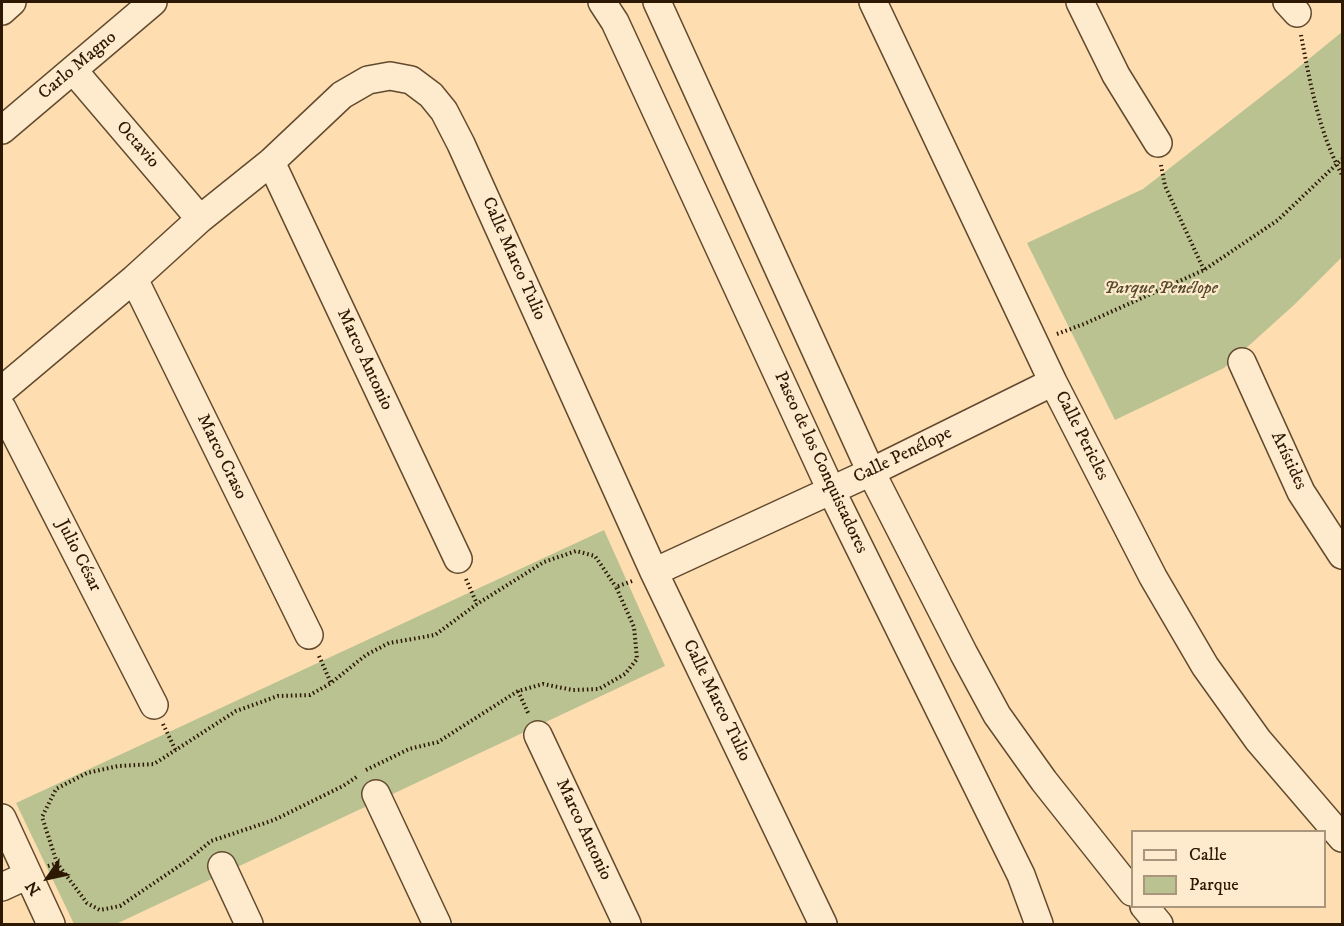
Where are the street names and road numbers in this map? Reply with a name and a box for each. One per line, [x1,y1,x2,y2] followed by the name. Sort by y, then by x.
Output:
[35,27,121,105] street label: Carlo Magno
[111,117,163,173] street label: Octavio
[476,194,550,324] street label: Calle Marco Tulio
[331,306,397,414] street label: Marco Antonio
[768,369,872,557] street label: Paseo de los Conquistadores
[1049,388,1113,484] street label: Calle Pericles
[191,411,251,503] street label: Marco Craso
[850,423,956,489] street label: Calle Penélope
[1265,428,1311,494] street label: Arístides
[51,516,105,596] street label: Julio César
[677,637,755,765] street label: Calle Marco Tulio
[550,776,616,884] street label: Marco Antonio

